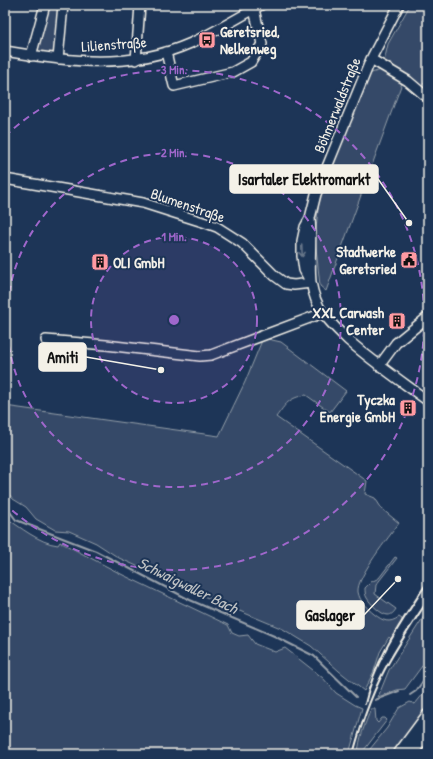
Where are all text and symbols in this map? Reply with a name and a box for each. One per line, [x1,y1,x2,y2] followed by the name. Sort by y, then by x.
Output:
[220,21,280,60] place label: Geretsried, Nelkenweg
[197,30,217,50] bus stop icon: Geretsried, Nelkenweg
[81,31,147,57] street label: Lilienstraße
[308,54,366,156] street label: Böhmerwaldstraße
[161,61,187,78] text: 3 Min.
[161,144,188,161] text: 2 Min.
[230,165,378,193] callout: Isartaler Elektromarkt
[238,168,371,190] text: Isartaler Elektromarkt
[148,183,228,227] street label: Blumenstraße
[162,228,187,245] text: 1 Min.
[336,241,396,279] place label: Stadtwerke Geretsried
[298,244,306,257] one-way arrow
[399,250,419,270] public building icon: Stadtwerke Geretsried
[90,252,110,272] building icon: OLI GmbH
[113,252,165,273] place label: OLI GmbH
[312,302,385,340] place label: XXL Carwash Center
[387,311,407,331] building icon: XXL Carwash Center
[167,313,181,327] centre of rings
[39,343,86,371] callout: Amiti
[47,346,79,368] text: Amiti
[320,389,395,428] place label: Tyczka Energie GmbH
[398,398,418,418] building icon: Tyczka Energie GmbH
[134,551,243,619] water label: Schwaigwaller Bach
[297,601,364,629] callout: Gaslager
[305,604,356,627] text: Gaslager

